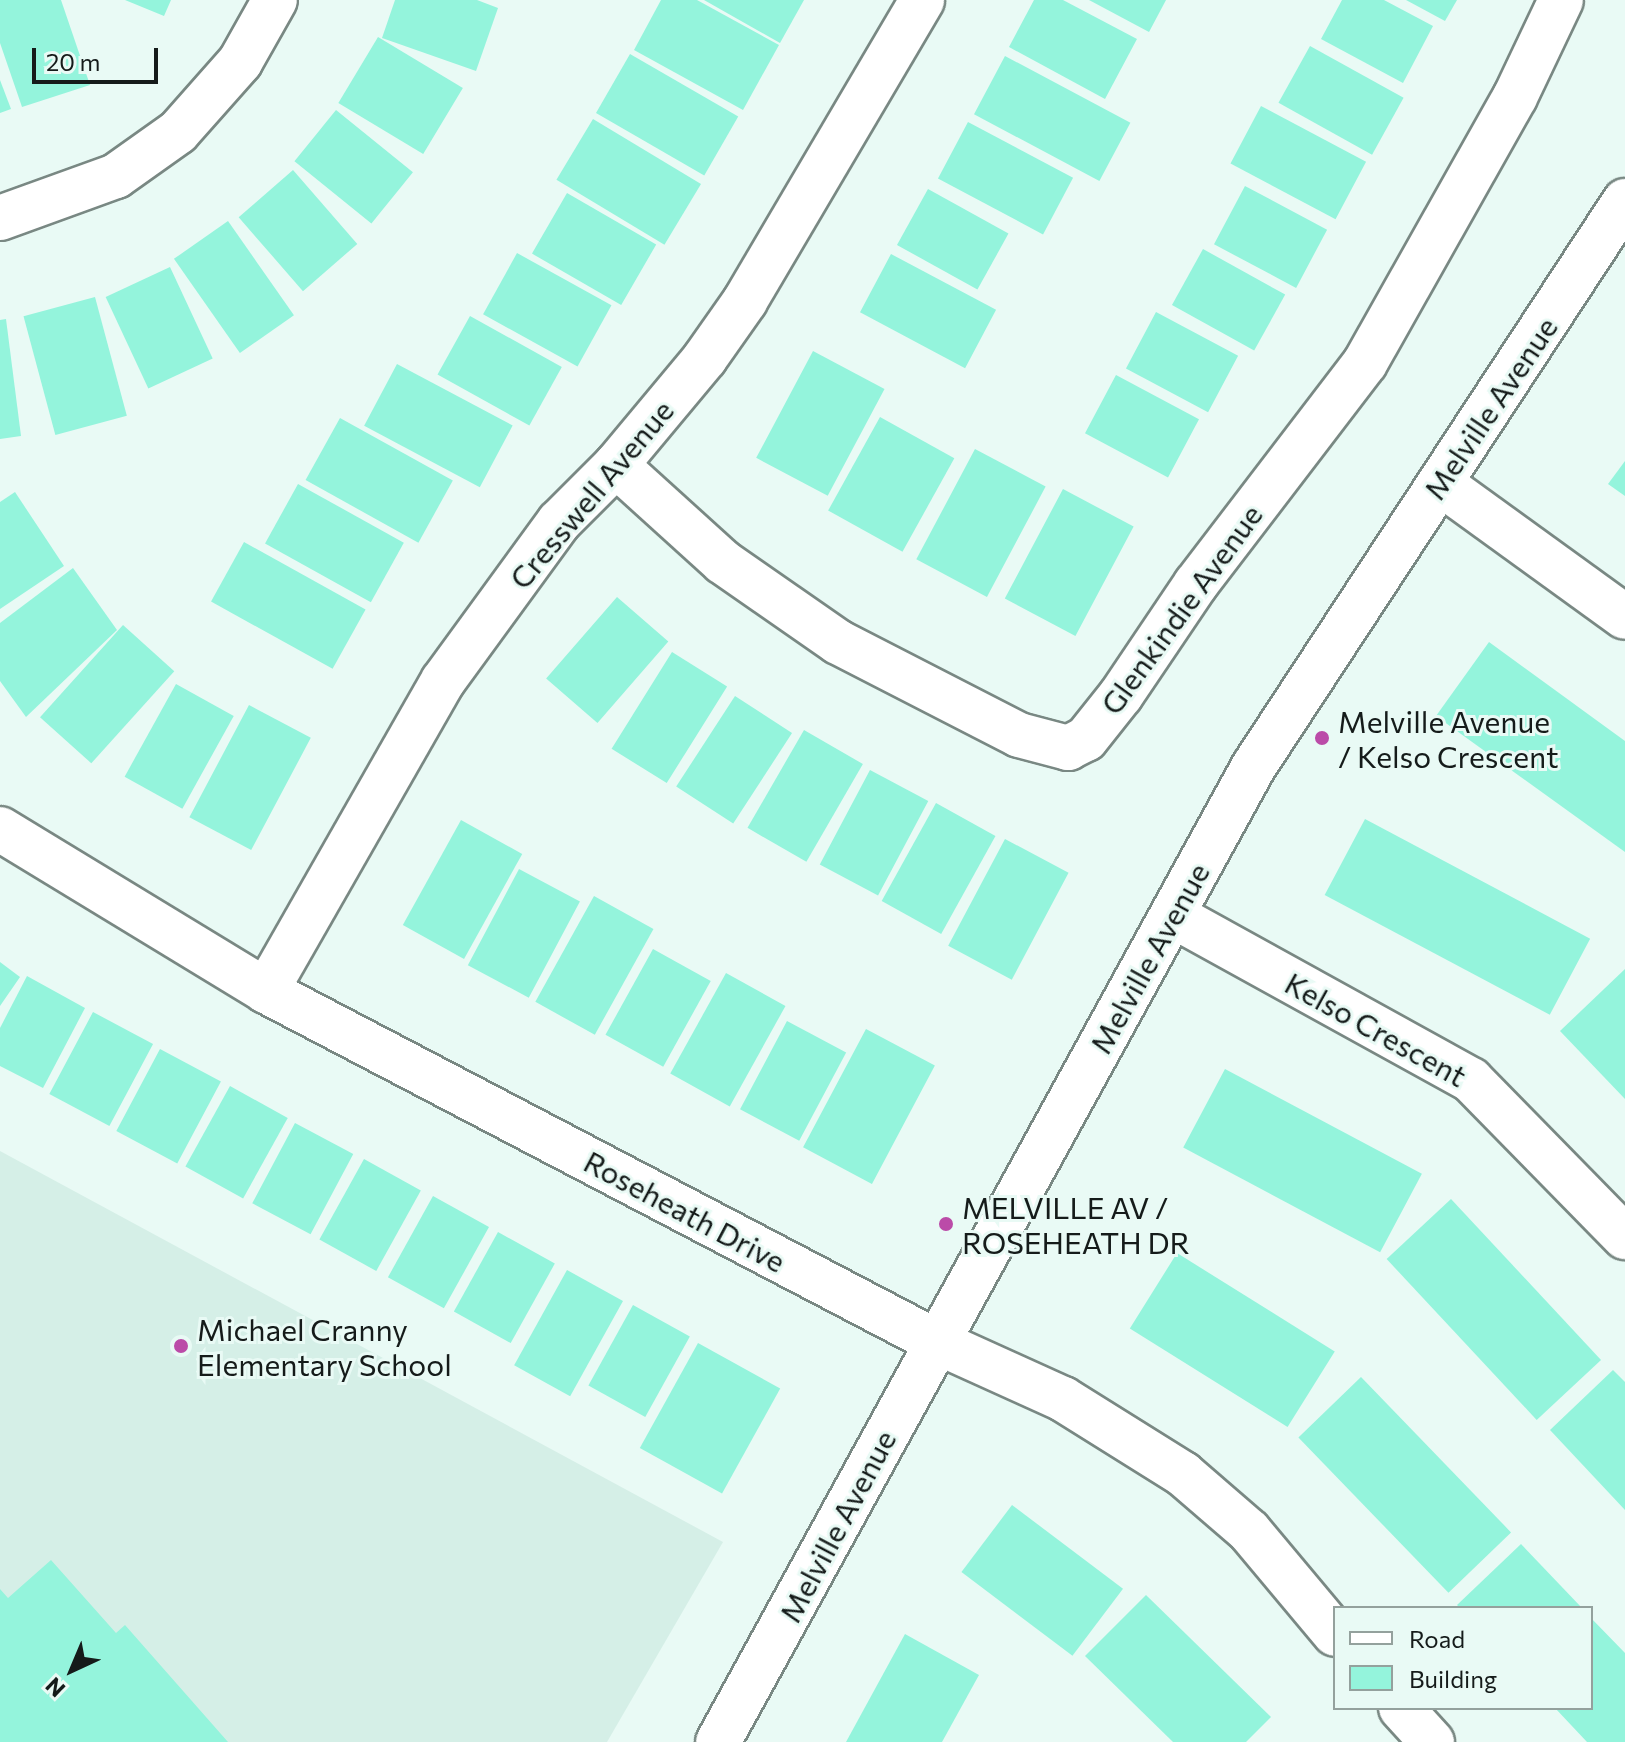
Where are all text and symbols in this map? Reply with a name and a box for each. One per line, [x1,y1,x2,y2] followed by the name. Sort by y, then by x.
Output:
[36,32,162,82] scale bar
[46,47,100,76] text: 20 m
[1416,310,1564,506] street label: Melville Avenue
[502,392,680,596] street label: Cresswell Avenue
[1093,497,1269,721] street label: Glenkindie Avenue
[1338,703,1559,774] place label: Melville Avenue / Kelso Crescent
[1313,729,1331,747] marker: Melville Avenue / Kelso Crescent
[1082,857,1216,1059] street label: Melville Avenue
[1279,964,1473,1094] street label: Kelso Crescent
[578,1143,792,1279] street label: Roseheath Drive
[962,1189,1190,1260] place label: MELVILLE AV / ROSEHEATH DR
[937,1215,955,1233] marker: MELVILLE AV / ROSEHEATH DR
[197,1311,452,1382] place label: Michael Cranny Elementary School
[172,1337,190,1355] marker: Michael Cranny Elementary School
[771,1424,903,1628] street label: Melville Avenue
[1333,1606,1593,1710] legend
[1409,1624,1465,1653] text: Road
[32,1630,112,1710] north arrow
[1409,1664,1497,1693] text: Building
[40,1672,70,1703] text: N

